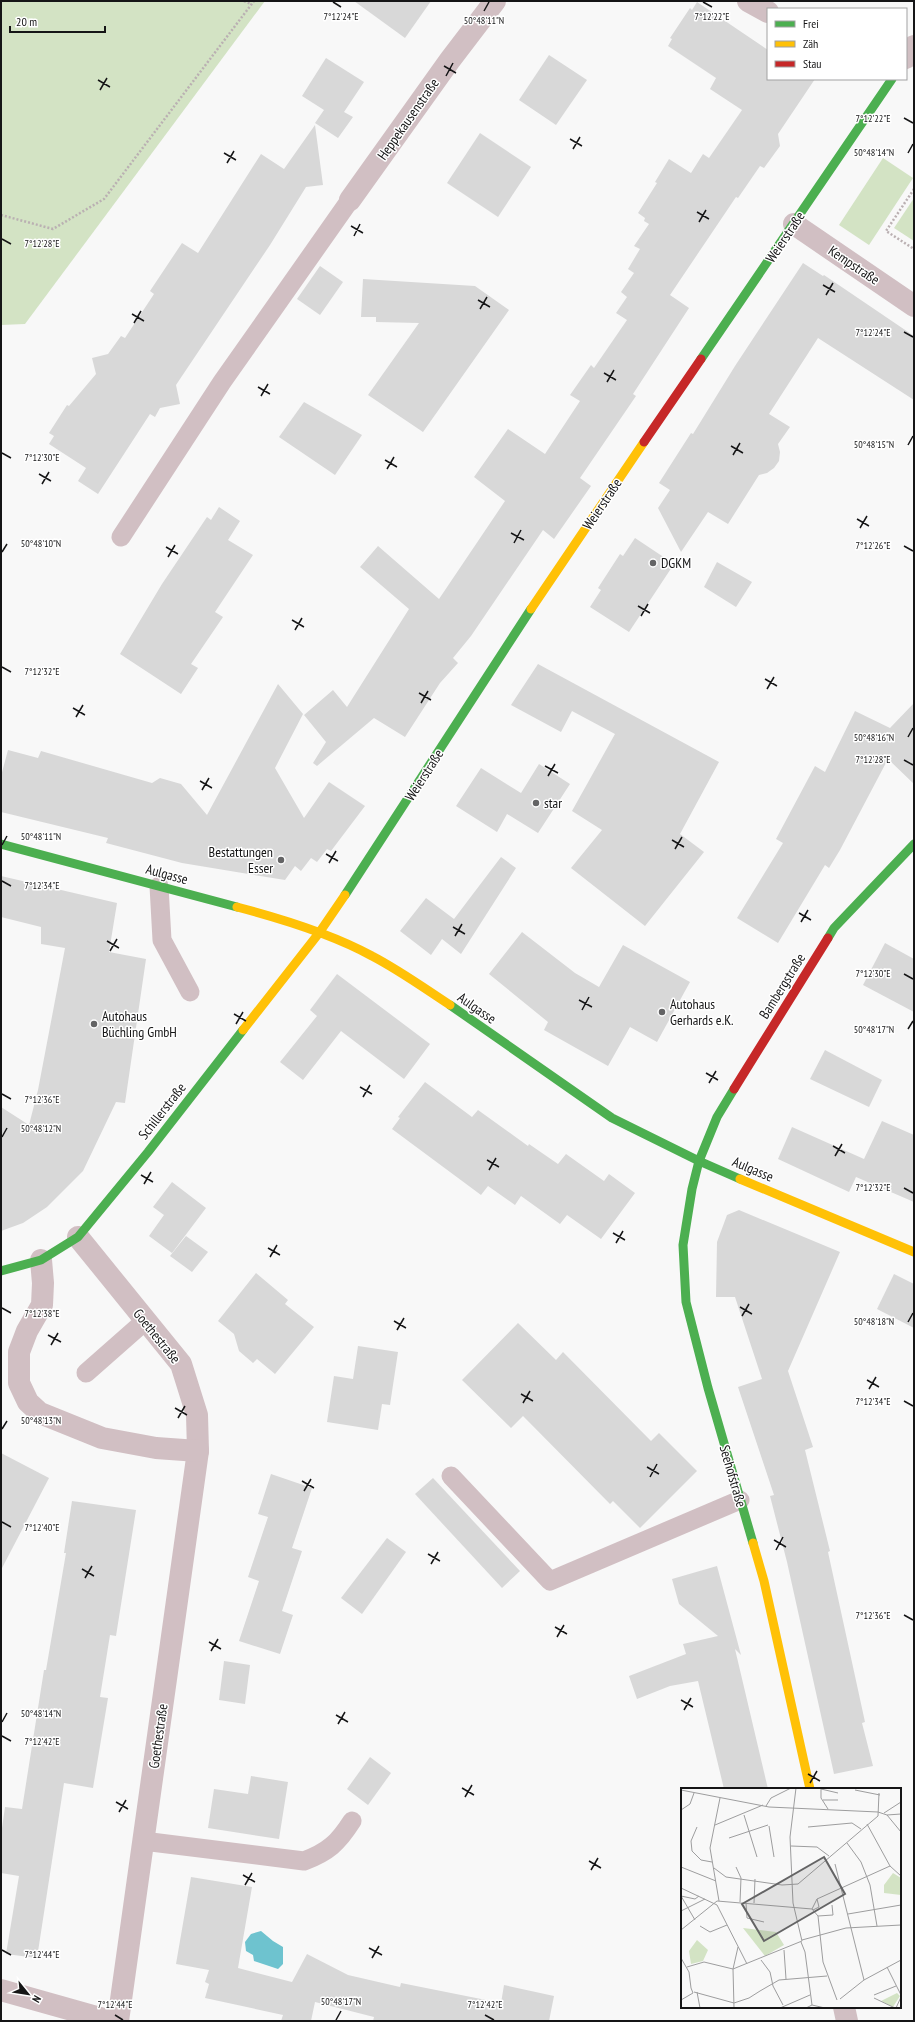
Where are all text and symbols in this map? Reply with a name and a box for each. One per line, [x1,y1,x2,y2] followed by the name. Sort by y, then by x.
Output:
[10,8,105,34] scale bar
[767,8,907,80] legend
[324,10,358,23] text: 7°12'24"E
[695,10,729,23] text: 7°12'22"E
[16,14,37,29] text: 20 m
[464,14,504,27] text: 50°48'11"N
[803,16,819,31] text: Frei
[803,36,818,51] text: Zäh
[803,56,821,71] text: Stau
[373,74,443,163] street label: Heppekausenstraße
[856,112,890,125] text: 7°12'22"E
[854,146,894,159] text: 50°48'14"N
[761,208,809,266] street label: Weierstraße
[25,237,59,250] text: 7°12'28"E
[825,241,883,289] street label: Kempstraße
[856,326,890,339] text: 7°12'24"E
[854,438,894,451] text: 50°48'15"N
[25,451,59,464] text: 7°12'30"E
[578,475,626,533] street label: Weierstraße
[21,537,61,550] text: 50°48'10"N
[856,539,890,552] text: 7°12'26"E
[661,554,691,572] place label: DGKM
[648,558,658,568] marker: DGKM
[25,665,59,678] text: 7°12'32"E
[854,731,894,744] text: 50°48'16"N
[401,746,447,804] street label: Weierstraße
[856,753,890,766] text: 7°12'28"E
[544,794,562,812] place label: star
[531,798,541,808] marker: star
[21,830,61,843] text: 50°48'11"N
[209,843,273,877] place label: Bestattungen Esser
[276,855,286,865] marker: Bestattungen Esser
[144,860,190,888] street label: Aulgasse
[25,879,59,892] text: 7°12'34"E
[755,950,809,1022] street label: Bambergstraße
[856,967,890,980] text: 7°12'30"E
[454,988,500,1028] street label: Aulgasse
[670,995,734,1029] place label: Autohaus Gerhards e.K.
[102,1007,177,1041] place label: Autohaus Büchling GmbH
[657,1007,667,1017] marker: Autohaus Gerhards e.K.
[89,1019,99,1029] marker: Autohaus Büchling GmbH
[854,1023,894,1036] text: 50°48'17"N
[134,1079,190,1143] street label: Schillerstraße
[25,1093,59,1106] text: 7°12'36"E
[21,1122,61,1135] text: 50°48'12"N
[730,1152,776,1186] street label: Aulgasse
[856,1181,890,1194] text: 7°12'32"E
[130,1305,185,1367] street label: Goethestraße
[25,1307,59,1320] text: 7°12'38"E
[854,1315,894,1328] text: 50°48'18"N
[856,1395,890,1408] text: 7°12'34"E
[21,1414,61,1427] text: 50°48'13"N
[716,1443,750,1509] street label: Seehofstraße
[25,1521,59,1534] text: 7°12'40"E
[856,1609,890,1622] text: 7°12'36"E
[145,1702,171,1770] street label: Goethestraße
[21,1707,61,1720] text: 50°48'14"N
[25,1735,59,1748] text: 7°12'42"E
[681,1788,901,2008] inset map
[25,1948,59,1961] text: 7°12'44"E
[8,1974,48,2014] north arrow
[29,1993,44,2005] text: N
[321,1995,361,2008] text: 50°48'17"N
[98,1998,132,2011] text: 7°12'44"E
[468,1998,502,2011] text: 7°12'42"E

